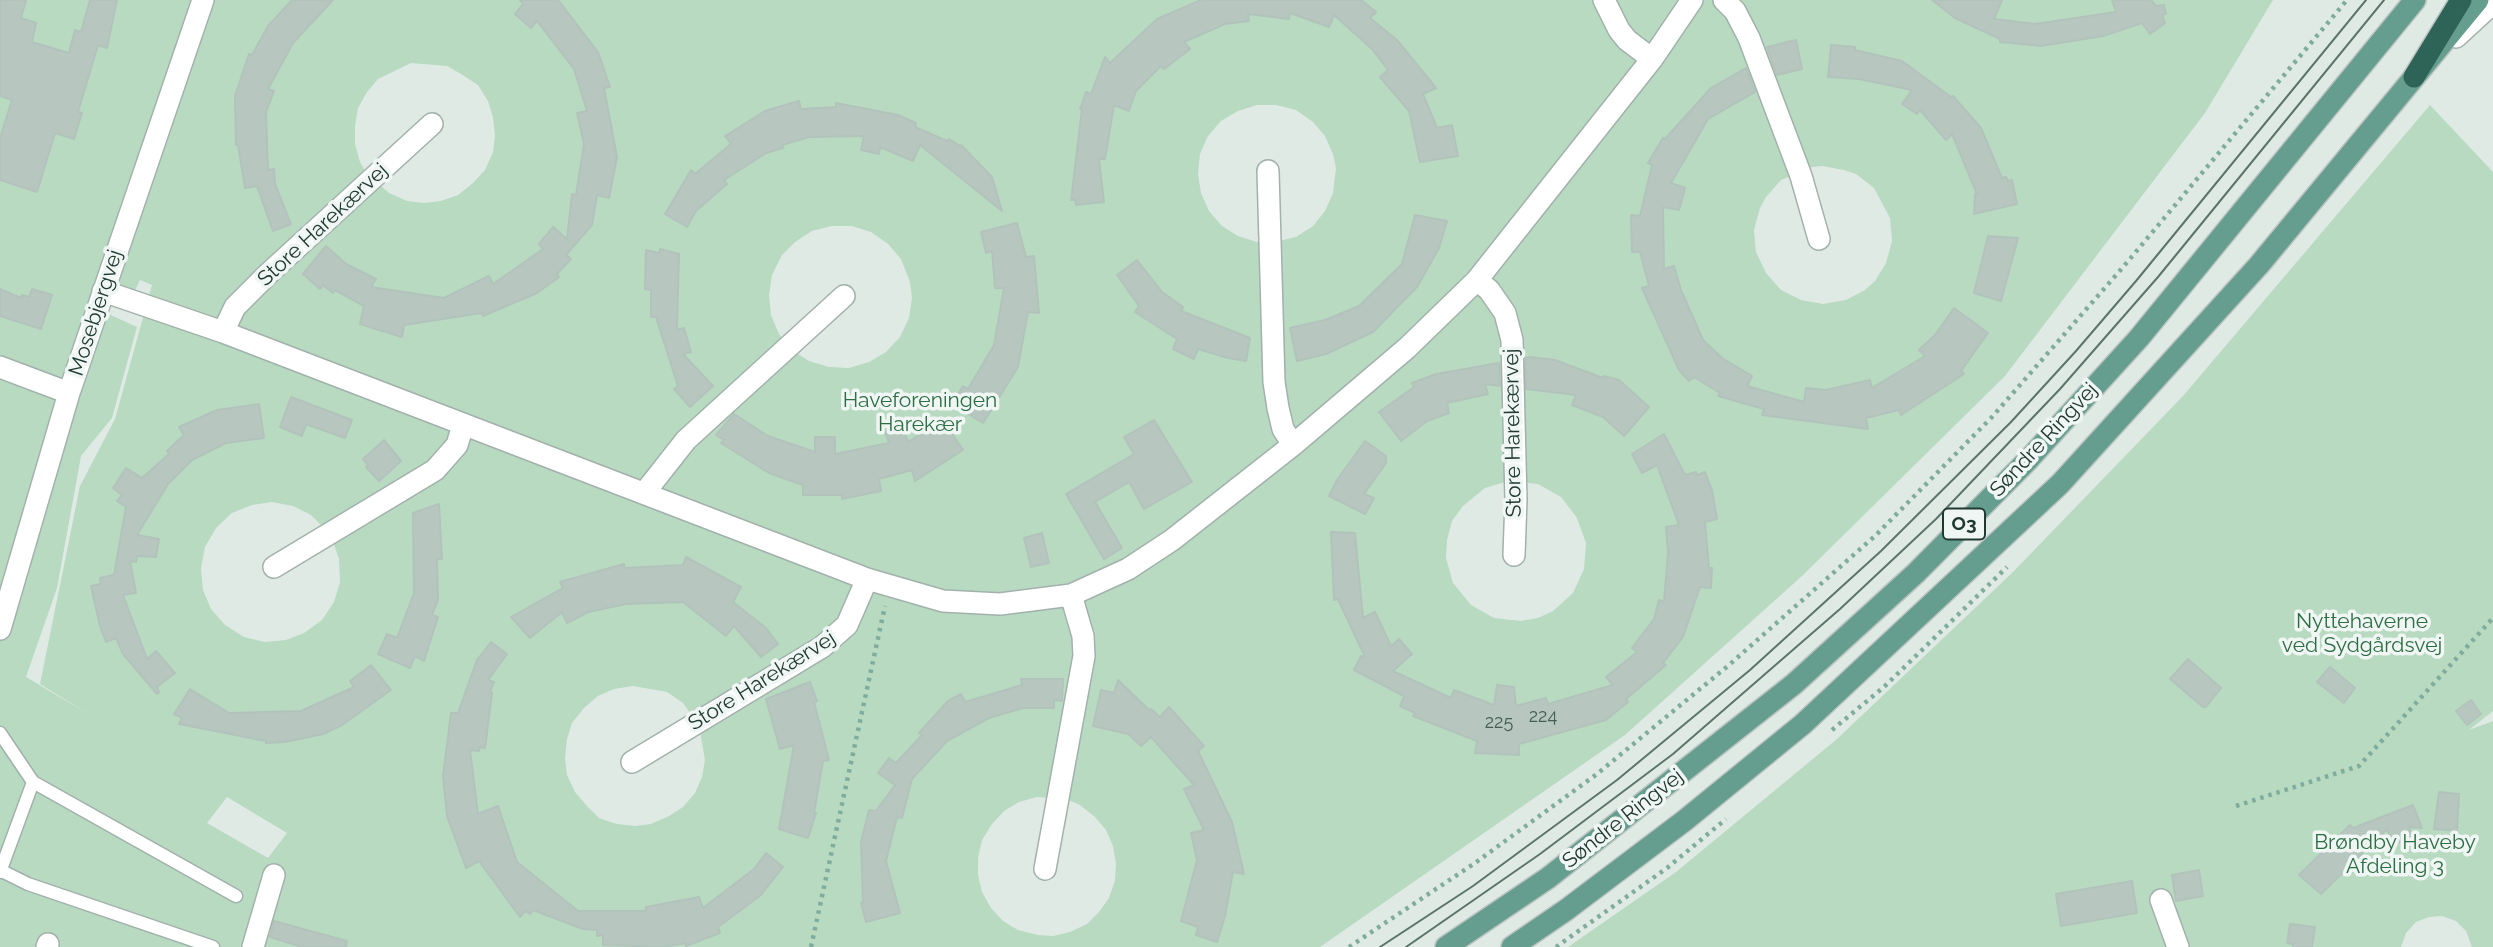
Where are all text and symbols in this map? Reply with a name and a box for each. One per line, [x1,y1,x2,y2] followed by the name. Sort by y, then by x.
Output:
[253,158,393,292] street label: Store Harekærvej
[64,247,128,379] street label: Mosebjergvej
[1499,348,1527,518] street label: Store Harekærvej
[1985,378,2103,502] street label: Søndre Ringvej
[843,388,997,438] park label: Haveforeningen Harekær
[1943,509,1985,540] road number: O3
[2282,609,2442,659] park label: Nyttehaverne ved Sydgårdsvej
[684,626,840,736] street label: Store Harekærvej
[1529,706,1557,728] house number: 224
[1485,712,1513,734] house number: 225
[1558,764,1688,874] street label: Søndre Ringvej
[2314,830,2476,880] park label: Brøndby Haveby Afdeling 3

